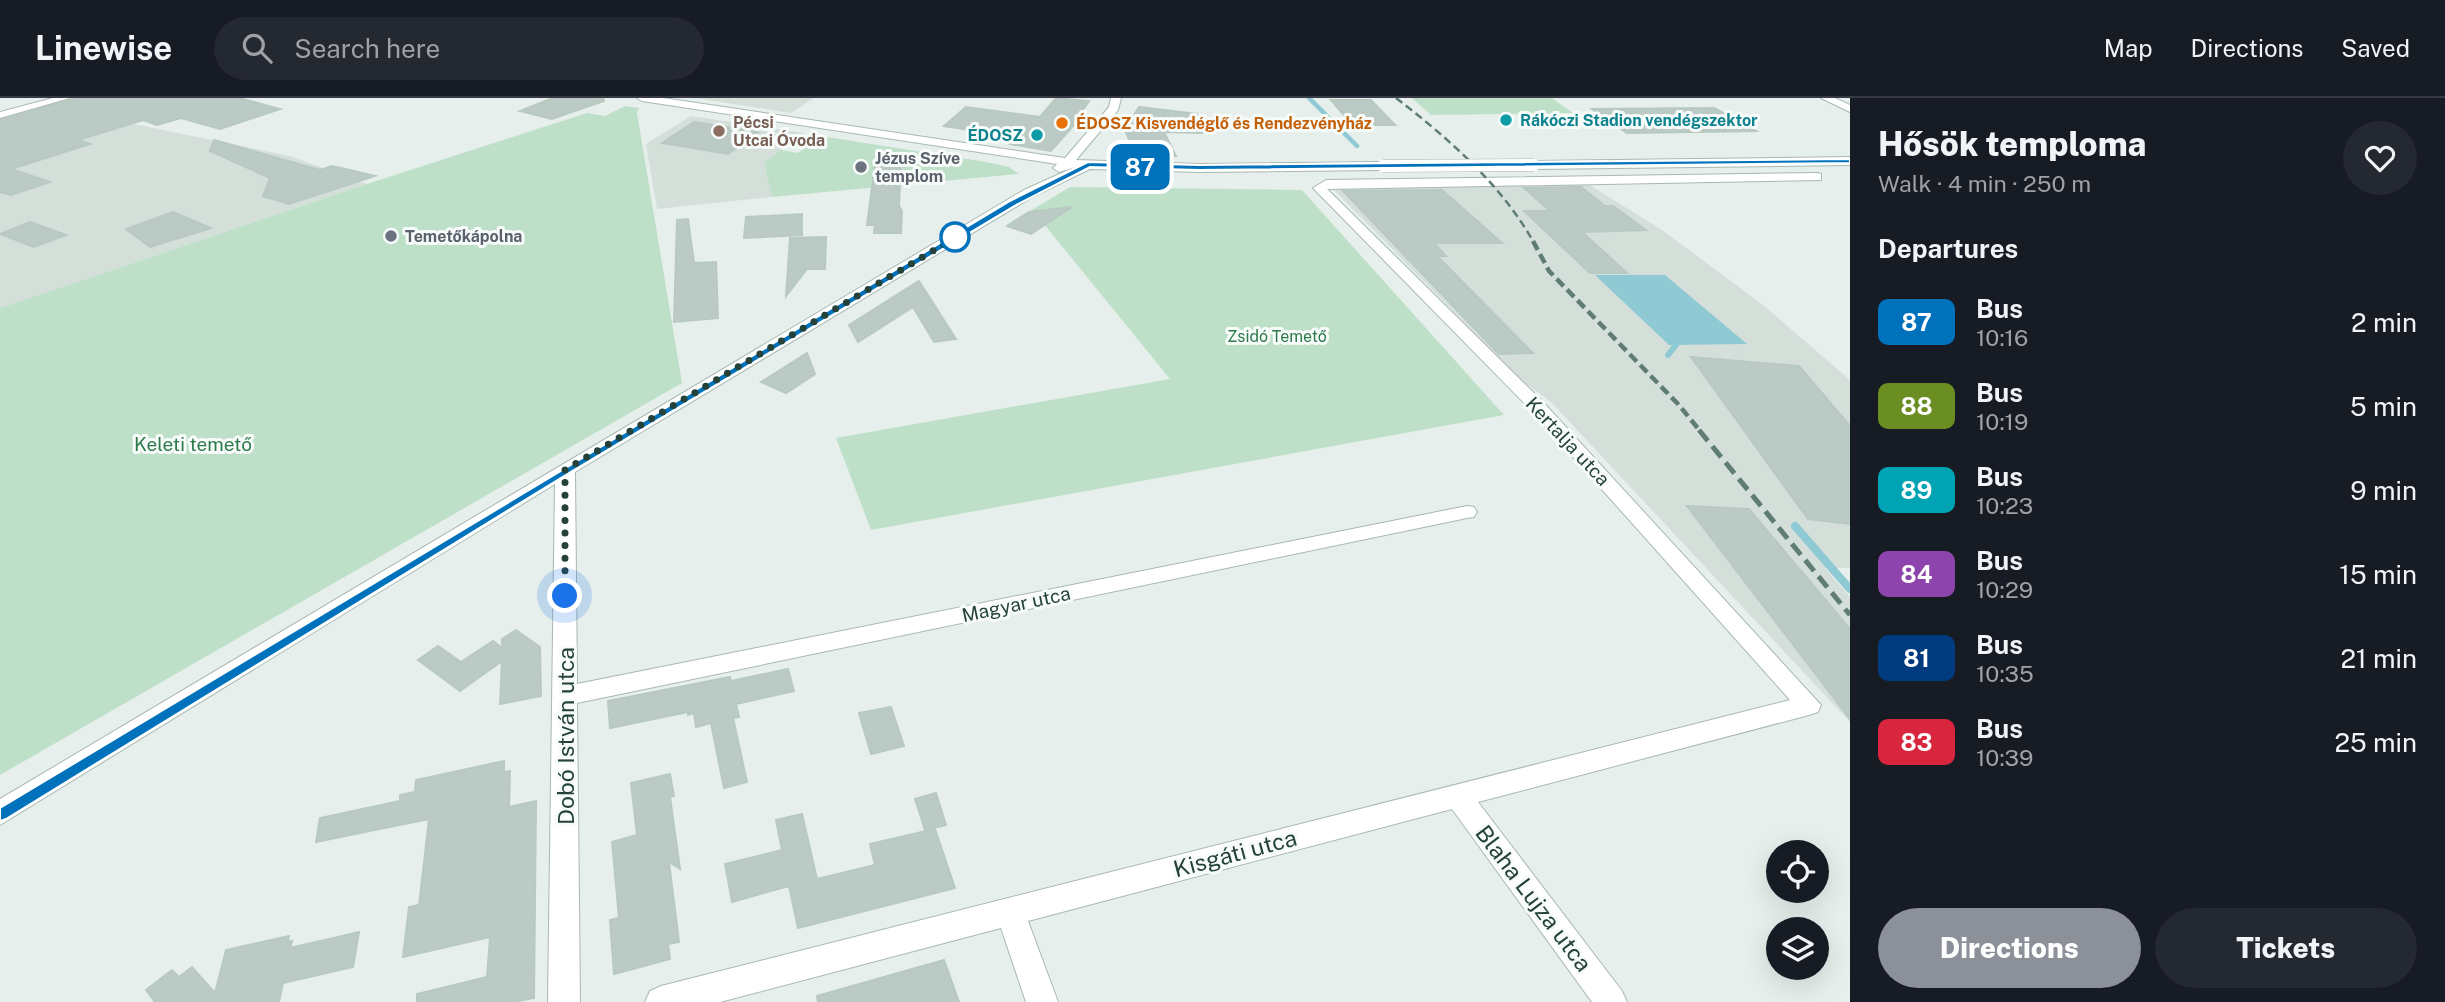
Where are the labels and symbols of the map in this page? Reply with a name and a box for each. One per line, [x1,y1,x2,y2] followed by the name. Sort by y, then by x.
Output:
[1520,111,1758,130] place label: Rákóczi Stadion vendégszektor
[1498,112,1514,128] marker: Rákóczi Stadion vendégszektor
[733,113,825,150] place label: Pécsi Utcai Óvoda
[1076,113,1372,133] place label: ÉDOSZ Kisvendéglő és Rendezvényház
[1054,115,1070,131] marker: ÉDOSZ Kisvendéglő és Rendezvényház
[711,123,727,139] marker: Pécsi Utcai Óvoda
[967,125,1023,145] place label: ÉDOSZ
[1029,127,1045,143] marker: ÉDOSZ
[1108,144,1172,190] line badge: 87
[875,149,960,186] place label: Jézus Szíve templom
[853,159,869,175] marker: Jézus Szíve templom
[940,222,970,252] unlabelled marker
[405,227,522,246] place label: Temetőkápolna
[383,228,399,244] marker: Temetőkápolna
[1227,327,1327,346] park label: Zsidó Temető
[1521,392,1615,490] street label: Kertalja utca
[134,433,252,455] park label: Keleti temető
[547,578,582,613] your location
[960,582,1072,626] street label: Magyar utca
[552,647,579,825] street label: Dobó István utca
[1470,820,1598,976] street label: Blaha Lujza utca
[1170,824,1300,882] street label: Kisgáti utca

